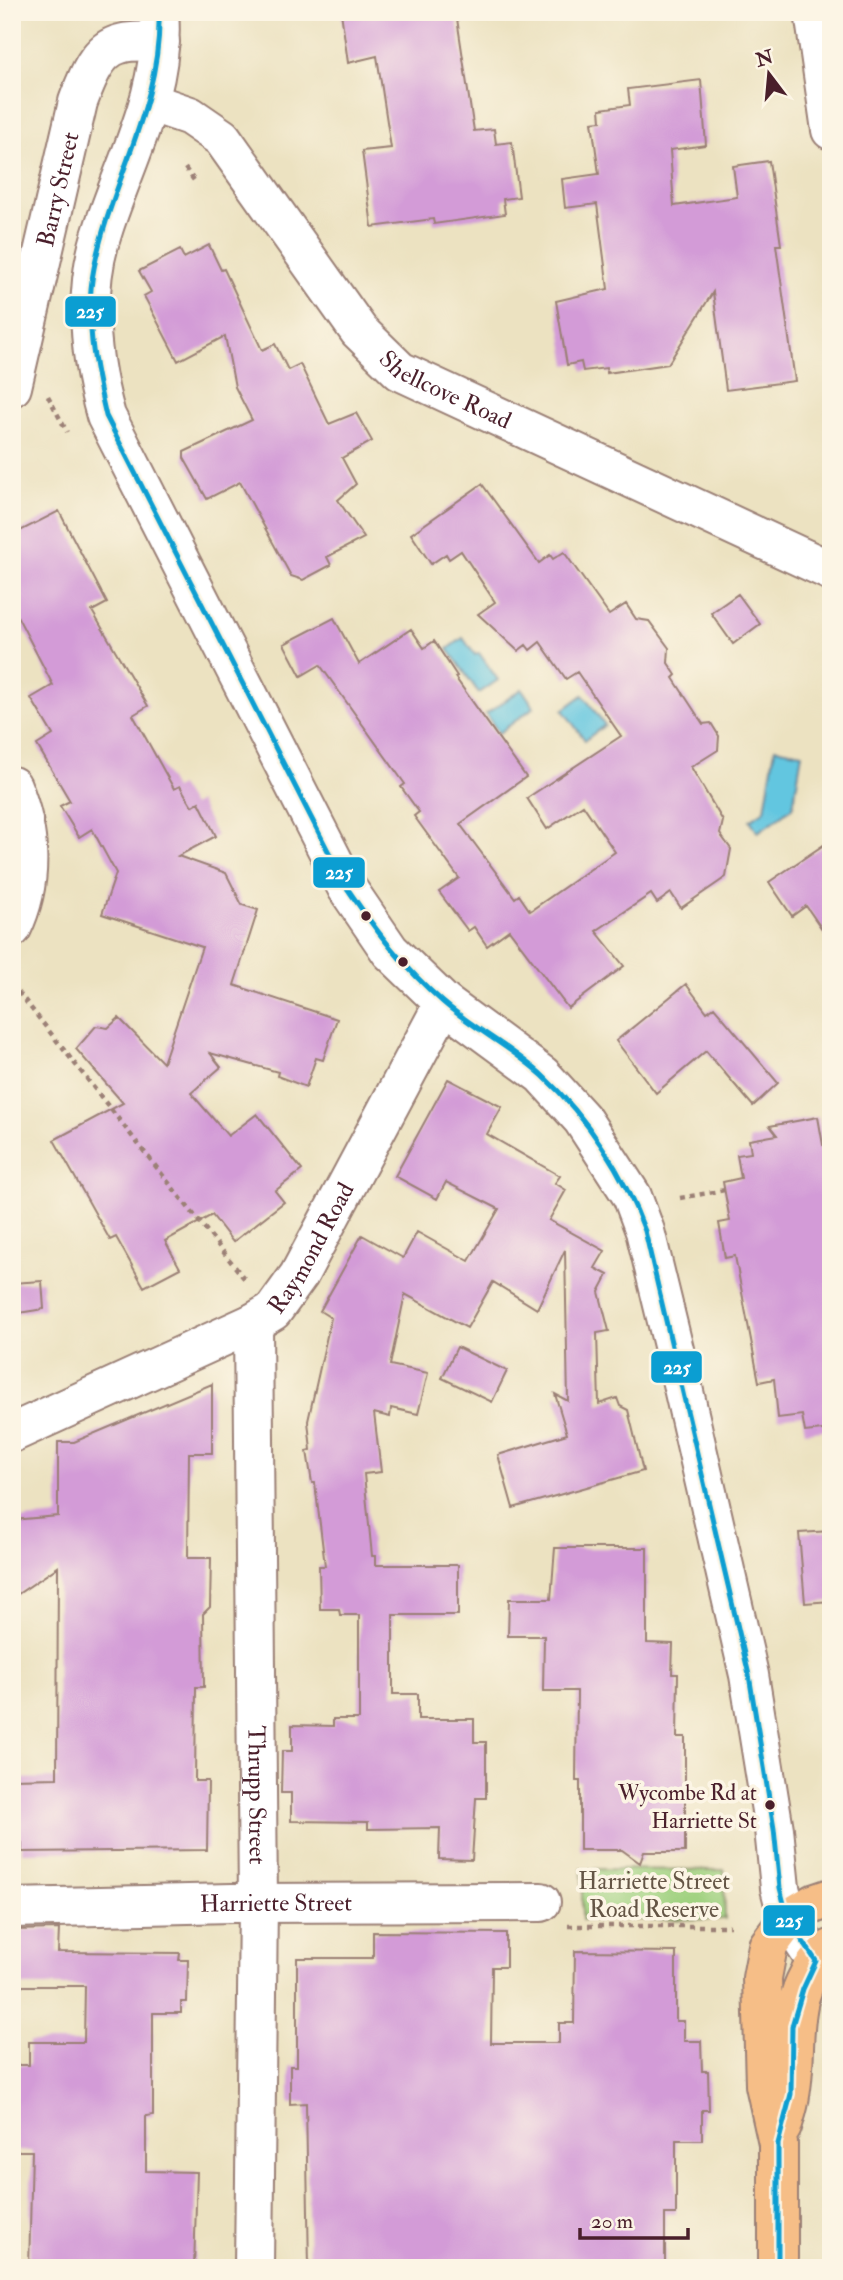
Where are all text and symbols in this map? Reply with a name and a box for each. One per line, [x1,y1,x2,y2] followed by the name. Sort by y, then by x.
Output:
[734,38,804,108] north arrow
[752,44,777,73] text: N
[30,129,87,250] street label: Barry Street
[64,295,117,328] line badge: 225
[76,300,104,324] text: 225
[372,344,516,437] street label: Shellcove Road
[312,856,366,889] line badge: 225
[325,861,353,885] text: 225
[359,909,373,923] unlabelled marker
[396,955,410,969] unlabelled marker
[261,1177,362,1320] street label: Raymond Road
[650,1350,703,1384] line badge: 225
[663,1356,691,1380] text: 225
[240,1725,273,1865] street label: Thrupp Street
[617,1779,757,1835] place label: Wycombe Rd at Harriette St
[763,1798,777,1812] marker: Wycombe Rd at Harriette St
[578,1866,730,1925] park label: Harriette Street Road Reserve
[199,1888,352,1920] street label: Harriette Street
[762,1904,816,1937] line badge: 225
[775,1909,803,1933] text: 225
[580,2196,689,2240] scale bar
[591,2208,633,2235] text: 20 m

